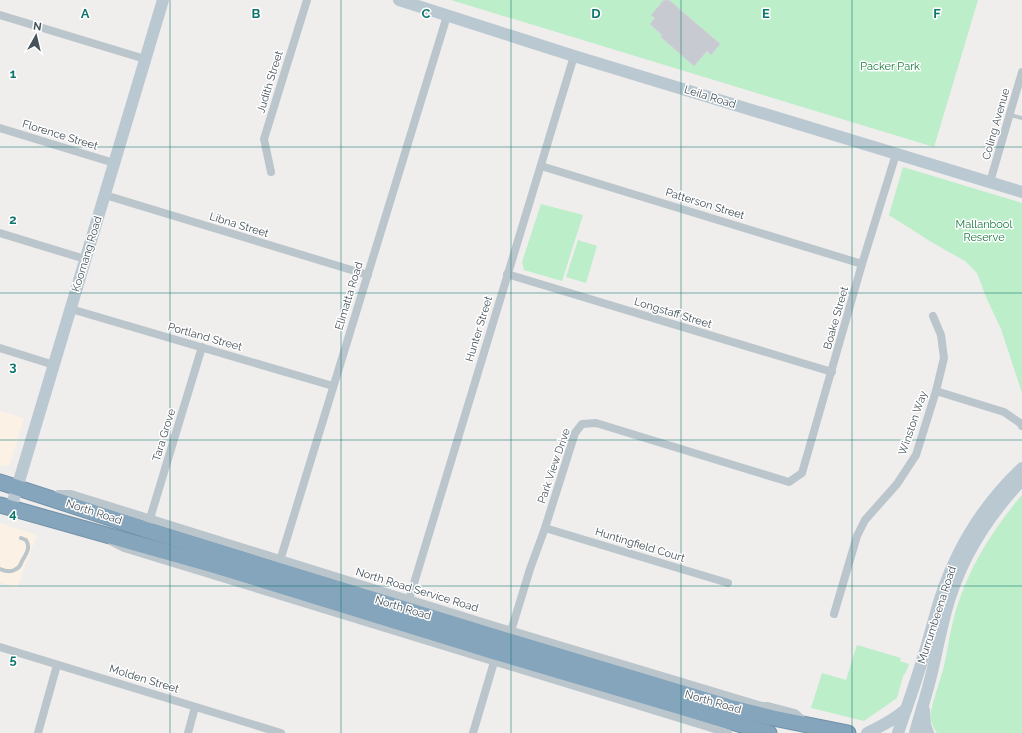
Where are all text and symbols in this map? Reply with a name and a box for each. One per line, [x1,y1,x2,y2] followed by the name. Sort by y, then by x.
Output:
[81,6,90,21] text: A
[252,6,261,21] text: B
[422,6,431,21] text: C
[591,6,601,21] text: D
[762,6,770,21] text: E
[933,6,941,21] text: F
[16,16,56,56] north arrow
[32,20,42,34] text: N
[254,49,286,115] street label: Judith Street
[860,60,920,73] park label: Packer Park
[10,66,17,81] text: 1
[683,83,738,111] street label: Leila Road
[980,86,1013,161] street label: Coling Avenue
[21,117,100,153] street label: Florence Street
[664,186,746,222] street label: Patterson Street
[208,210,271,240] street label: Libna Street
[9,212,17,227] text: 2
[69,214,105,293] street label: Koornang Road
[956,218,1012,244] park label: Mallanbool Reserve
[332,260,366,332] street label: Elimatta Road
[821,285,851,351] street label: Boake Street
[463,294,495,363] street label: Hunter Street
[633,295,714,331] street label: Longstaff Street
[167,320,244,354] street label: Portland Street
[9,359,17,374] text: 3
[896,389,930,457] street label: Winston Way
[150,407,178,463] street label: Tara Grove
[535,426,573,505] street label: Park View Drive
[64,497,124,527] street label: North Road
[9,506,17,521] text: 4
[594,525,687,565] street label: Huntingfield Court
[915,564,959,665] street label: Murrumbeena Road
[354,565,480,615] street label: North Road Service Road
[373,593,433,623] street label: North Road
[9,652,17,667] text: 5
[108,662,181,696] street label: Molden Street
[683,688,743,716] street label: North Road

